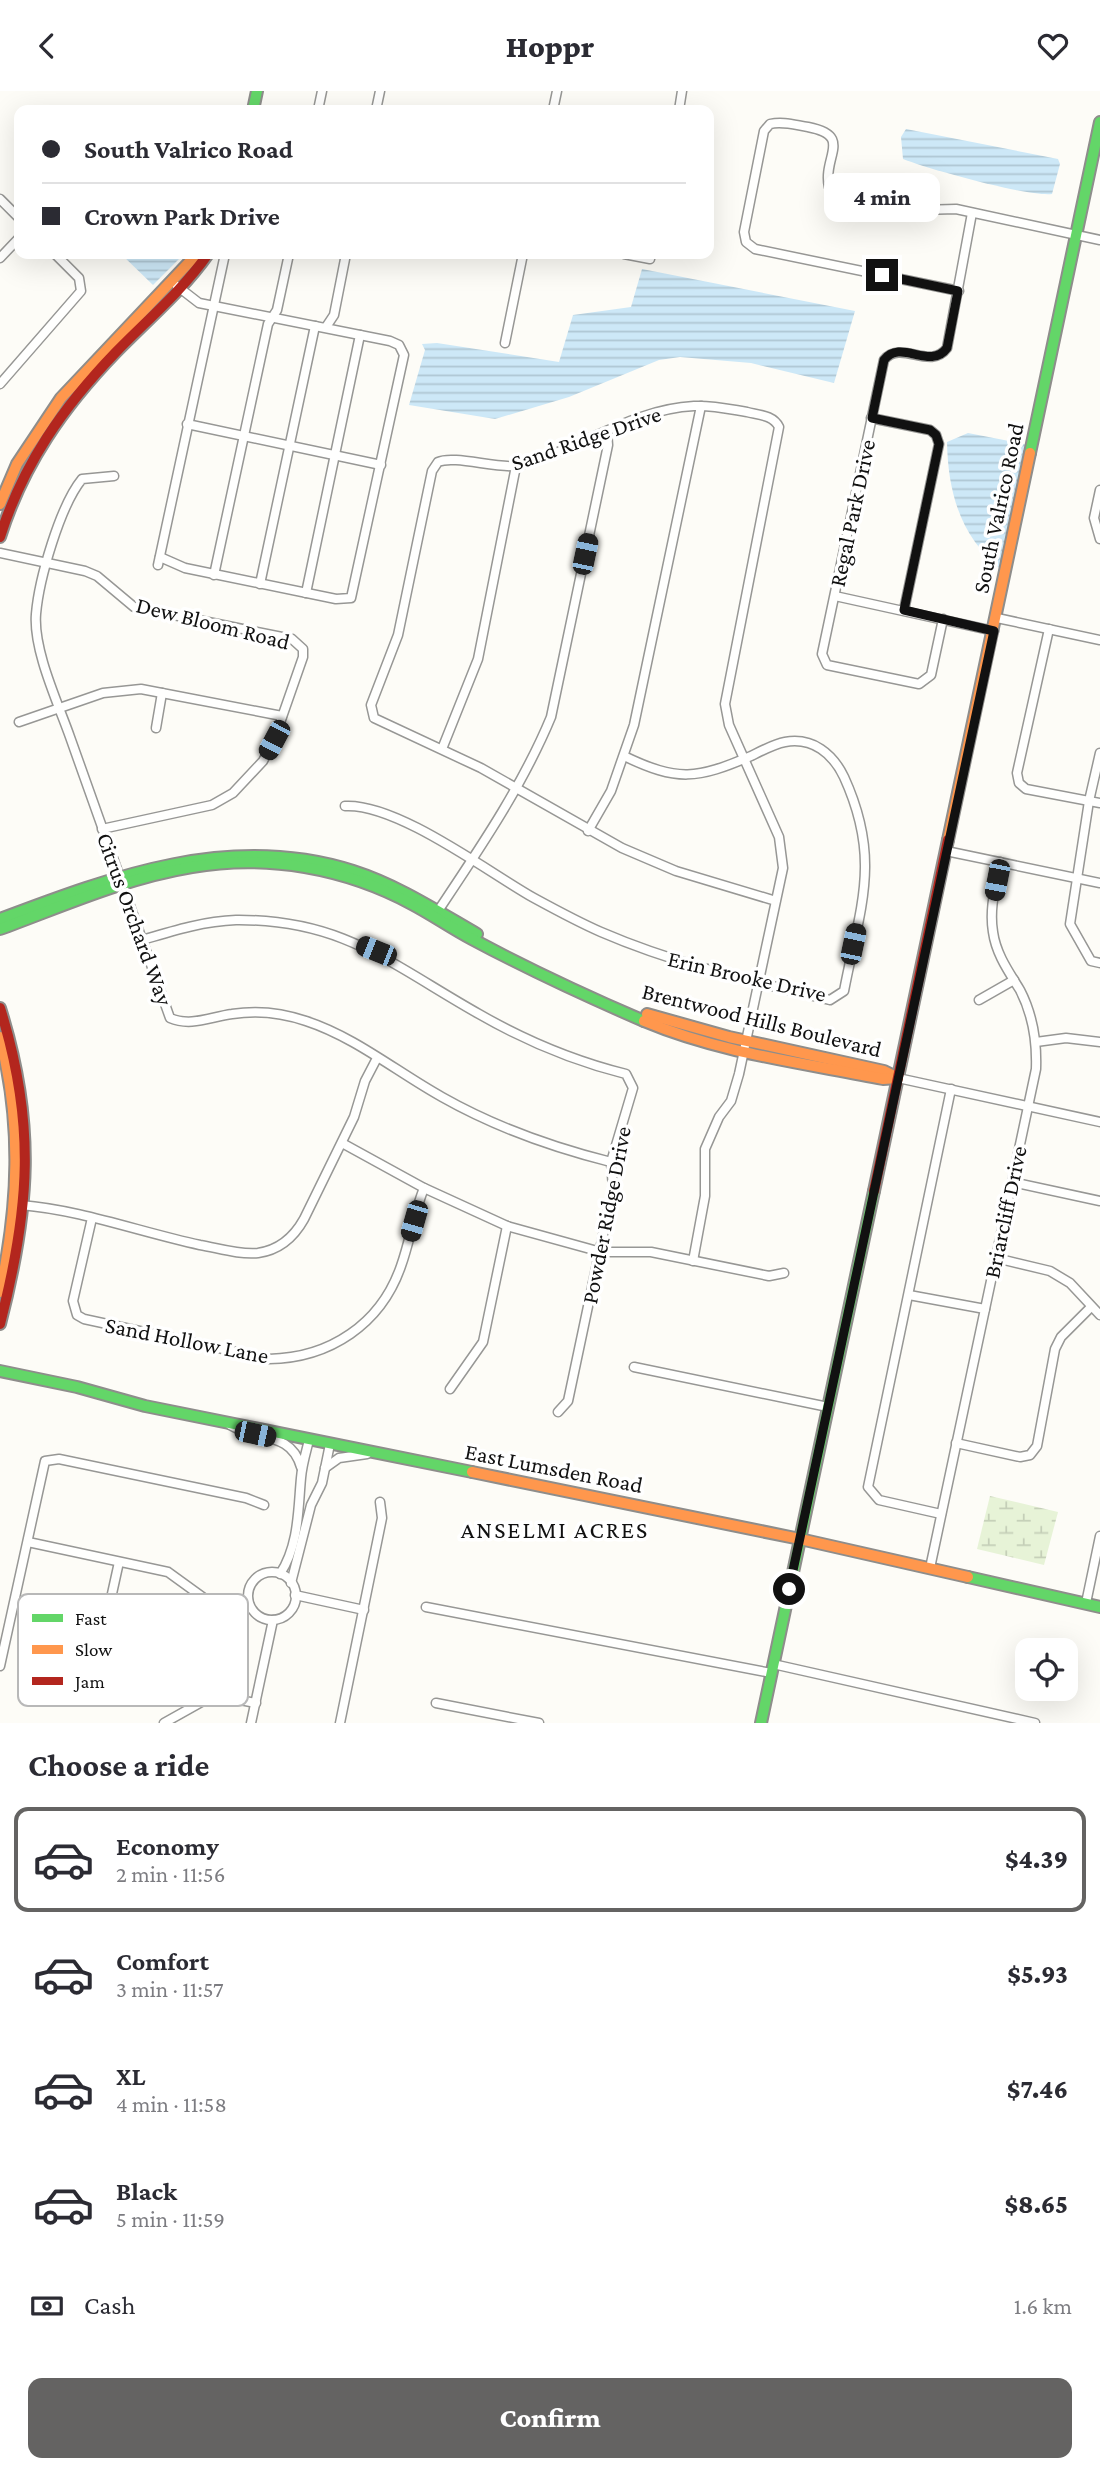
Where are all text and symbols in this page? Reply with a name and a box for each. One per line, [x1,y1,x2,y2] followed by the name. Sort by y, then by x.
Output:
[28,27,66,65] icon: back
[1034,27,1072,65] icon: heart
[506,28,594,64] text: Hoppr
[84,135,293,164] text: South Valrico Road
[824,173,940,223] callout: 4 min
[853,184,911,210] text: 4 min
[84,202,280,231] text: Crown Park Drive
[866,259,898,291] route end
[508,400,664,476] street label: Sand Ridge Drive
[967,420,1029,596] street label: South Valrico Road
[824,437,880,589] street label: Regal Park Drive
[571,531,600,577] car
[133,591,293,655] street label: Dew Bloom Road
[255,717,294,763] car
[92,829,178,1009] street label: Citrus Orchard Way
[983,857,1012,903] car
[839,921,868,967] car
[353,933,400,969] car
[665,945,829,1007] street label: Erin Brooke Drive
[640,978,884,1062] street label: Brentwood Hills Boulevard
[576,1124,636,1306] street label: Powder Ridge Drive
[978,1143,1032,1281] street label: Briarcliff Drive
[399,1198,430,1244] car
[103,1311,271,1369] street label: Sand Hollow Lane
[233,1419,278,1449] car
[463,1438,645,1498] street label: East Lumsden Road
[461,1516,649,1543] district label: ANSELMI ACRES
[773,1573,805,1605] route start
[18,1594,248,1706] legend
[75,1608,107,1629] text: Fast
[1015,1638,1078,1701] map controls
[1015,1638,1078,1701] button: locate
[75,1639,112,1660] text: Slow
[73,1671,105,1692] text: Jam
[28,1747,209,1783] text: Choose a ride
[32,1828,95,1891] icon: car
[116,1832,219,1861] text: Economy
[1005,1845,1068,1874] text: $4.39
[116,1861,225,1887] text: 2 min · 11:56
[32,1943,95,2006] icon: car
[116,1947,209,1976] text: Comfort
[1007,1960,1068,1989] text: $5.93
[116,1976,224,2002] text: 3 min · 11:57
[32,2058,95,2121] icon: car
[116,2062,145,2091] text: XL
[1007,2075,1068,2104] text: $7.46
[116,2091,227,2117] text: 4 min · 11:58
[32,2173,95,2236] icon: car
[116,2177,177,2206] text: Black
[1004,2190,1068,2219] text: $8.65
[116,2206,225,2232] text: 5 min · 11:59
[28,2287,66,2325] icon: cash
[84,2291,135,2320] text: Cash
[1014,2293,1072,2319] text: 1.6 km
[28,2378,1072,2458] button: Confirm

